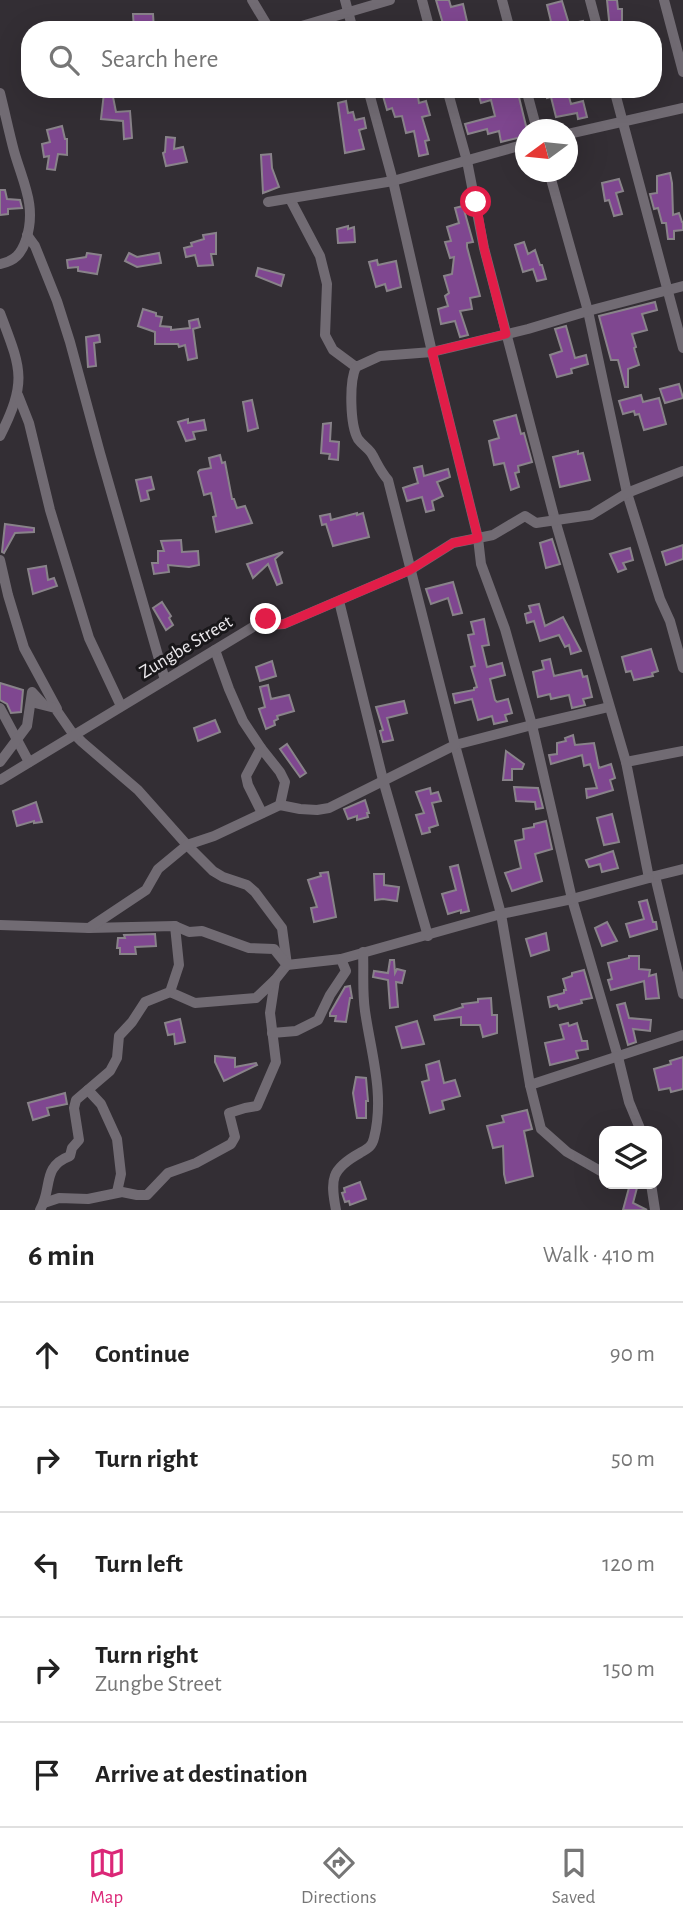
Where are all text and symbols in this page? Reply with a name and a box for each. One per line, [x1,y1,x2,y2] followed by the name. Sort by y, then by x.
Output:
[21,21,662,98] search box
[45,41,83,79] icon: search
[101,46,219,72] text: Search here
[515,119,578,182] north arrow
[460,186,491,217] route start
[250,603,281,634] route end
[136,612,236,682] street label: Zungbe Street
[599,1126,662,1189] map controls
[599,1126,662,1189] button: layers
[28,1241,95,1271] text: 6 min
[543,1244,655,1267] text: Walk · 410 m
[28,1336,66,1374] icon: ahead
[95,1341,190,1367] text: Continue
[610,1343,655,1366] text: 90 m
[28,1441,66,1479] icon: right
[95,1446,198,1472] text: Turn right
[611,1448,655,1471] text: 50 m
[28,1546,66,1584] icon: left
[95,1551,183,1577] text: Turn left
[602,1553,655,1576] text: 120 m
[95,1642,198,1668] text: Turn right
[28,1651,66,1689] icon: right
[603,1658,655,1681] text: 150 m
[95,1673,222,1696] text: Zungbe Street
[28,1756,66,1794] icon: arrive
[95,1761,308,1787] text: Arrive at destination
[88,1844,126,1909] tab: Map
[301,1844,377,1909] tab: Directions
[552,1844,595,1909] tab: Saved

